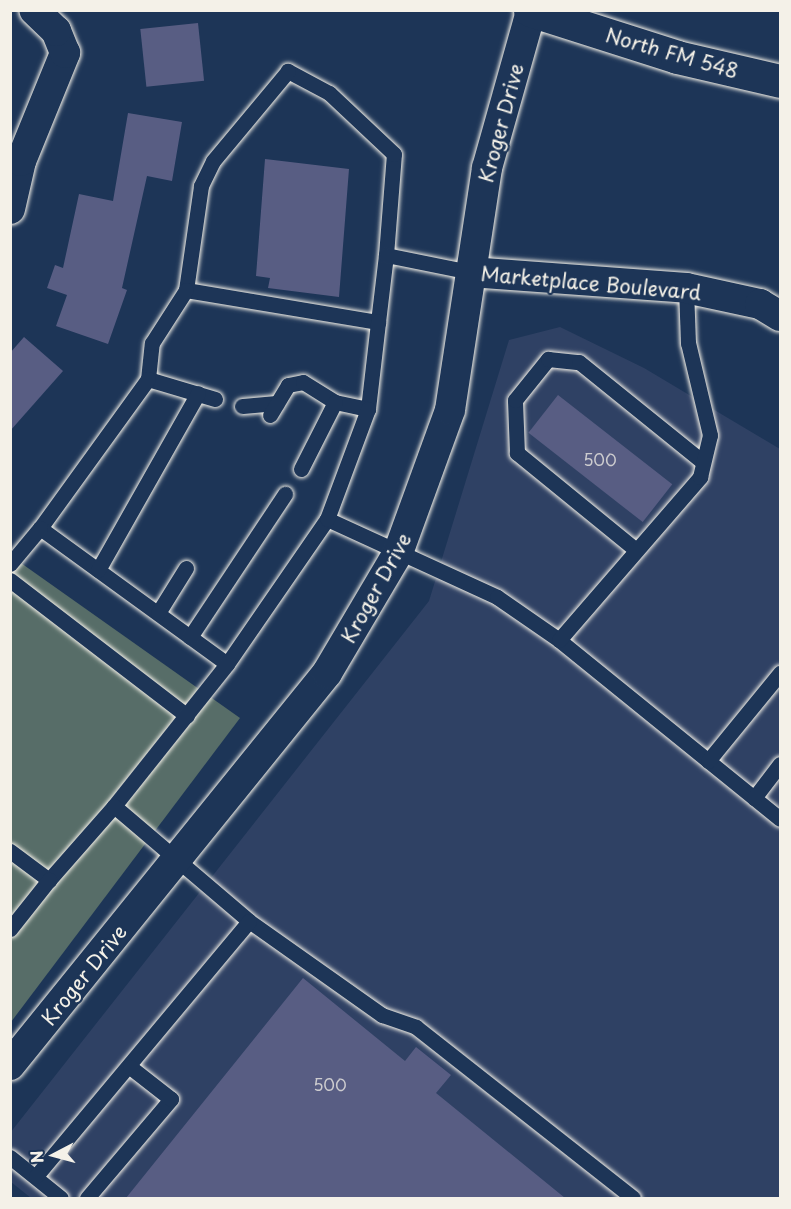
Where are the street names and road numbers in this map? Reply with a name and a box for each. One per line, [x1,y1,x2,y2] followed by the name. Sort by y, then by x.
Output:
[603,23,741,83] street label: North FM 548
[474,61,528,185] street label: Kroger Drive
[480,261,702,305] street label: Marketplace Boulevard
[336,529,416,647] street label: Kroger Drive
[36,920,132,1030] street label: Kroger Drive

